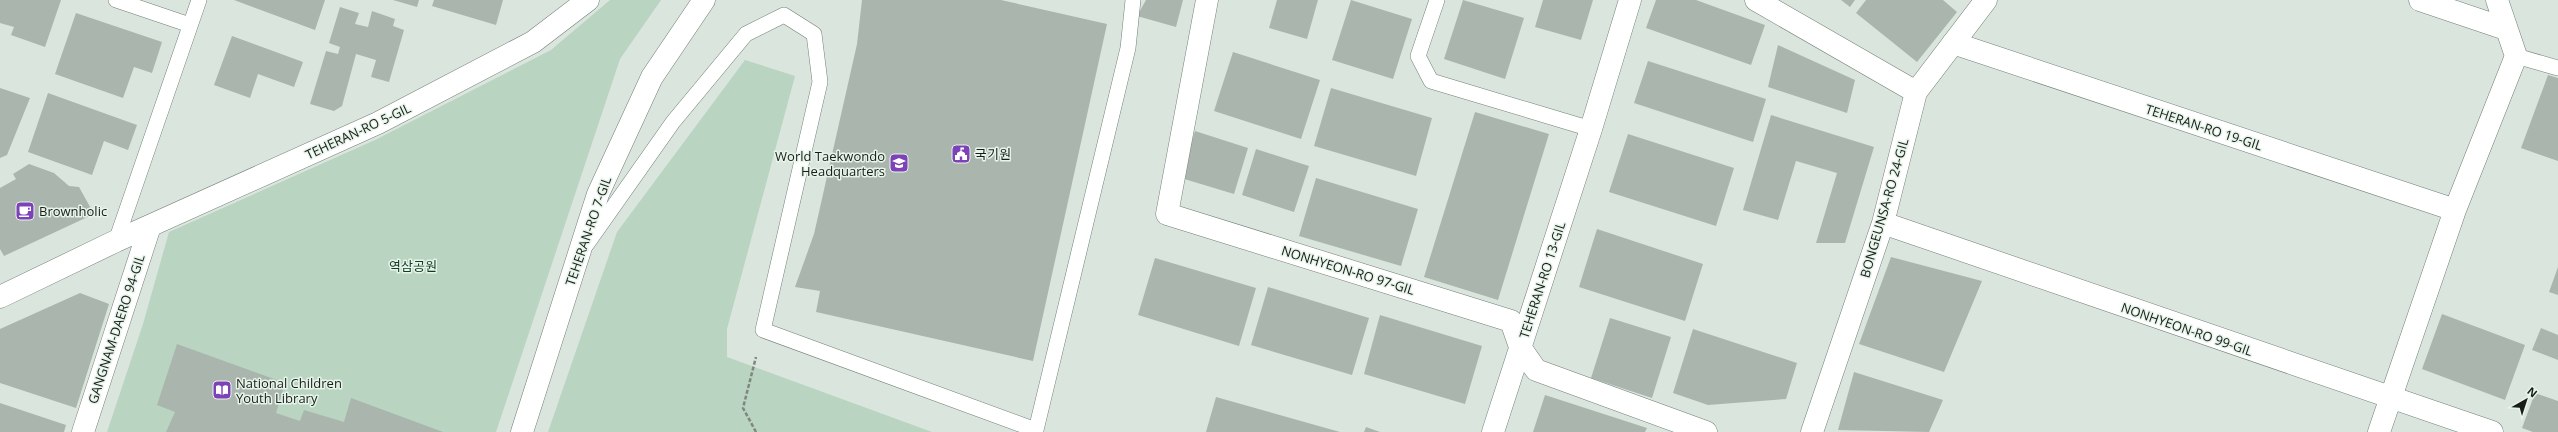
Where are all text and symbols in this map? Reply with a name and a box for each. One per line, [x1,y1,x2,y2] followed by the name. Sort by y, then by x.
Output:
[302,99,414,163] street label: TEHERAN-RO 5-GIL
[2143,100,2265,154] street label: TEHERAN-RO 19-GIL
[1855,136,1913,280] street label: BONGEUNSA-RO 24-GIL
[950,143,972,165] public building icon: 국기원
[975,145,1011,163] place label: 국기원
[775,147,885,180] place label: World Taekwondo Headquarters
[888,152,910,174] school or university icon: World Taekwondo Headquarters
[561,174,615,288] street label: TEHERAN-RO 7-GIL
[14,200,36,222] cafe icon: Brownholic
[39,202,107,220] place label: Brownholic
[1515,219,1569,341] street label: TEHERAN-RO 13-GIL
[1279,241,1417,299] street label: NONHYEON-RO 97-GIL
[83,252,149,406] street label: GANGNAM-DAERO 94-GIL
[389,257,437,275] park label: 역삼공원
[2119,298,2256,360] street label: NONHYEON-RO 99-GIL
[236,374,342,407] place label: National Children Youth Library
[211,379,233,401] library icon: National Children Youth Library
[2506,380,2546,420] north arrow
[2524,383,2541,400] text: N

